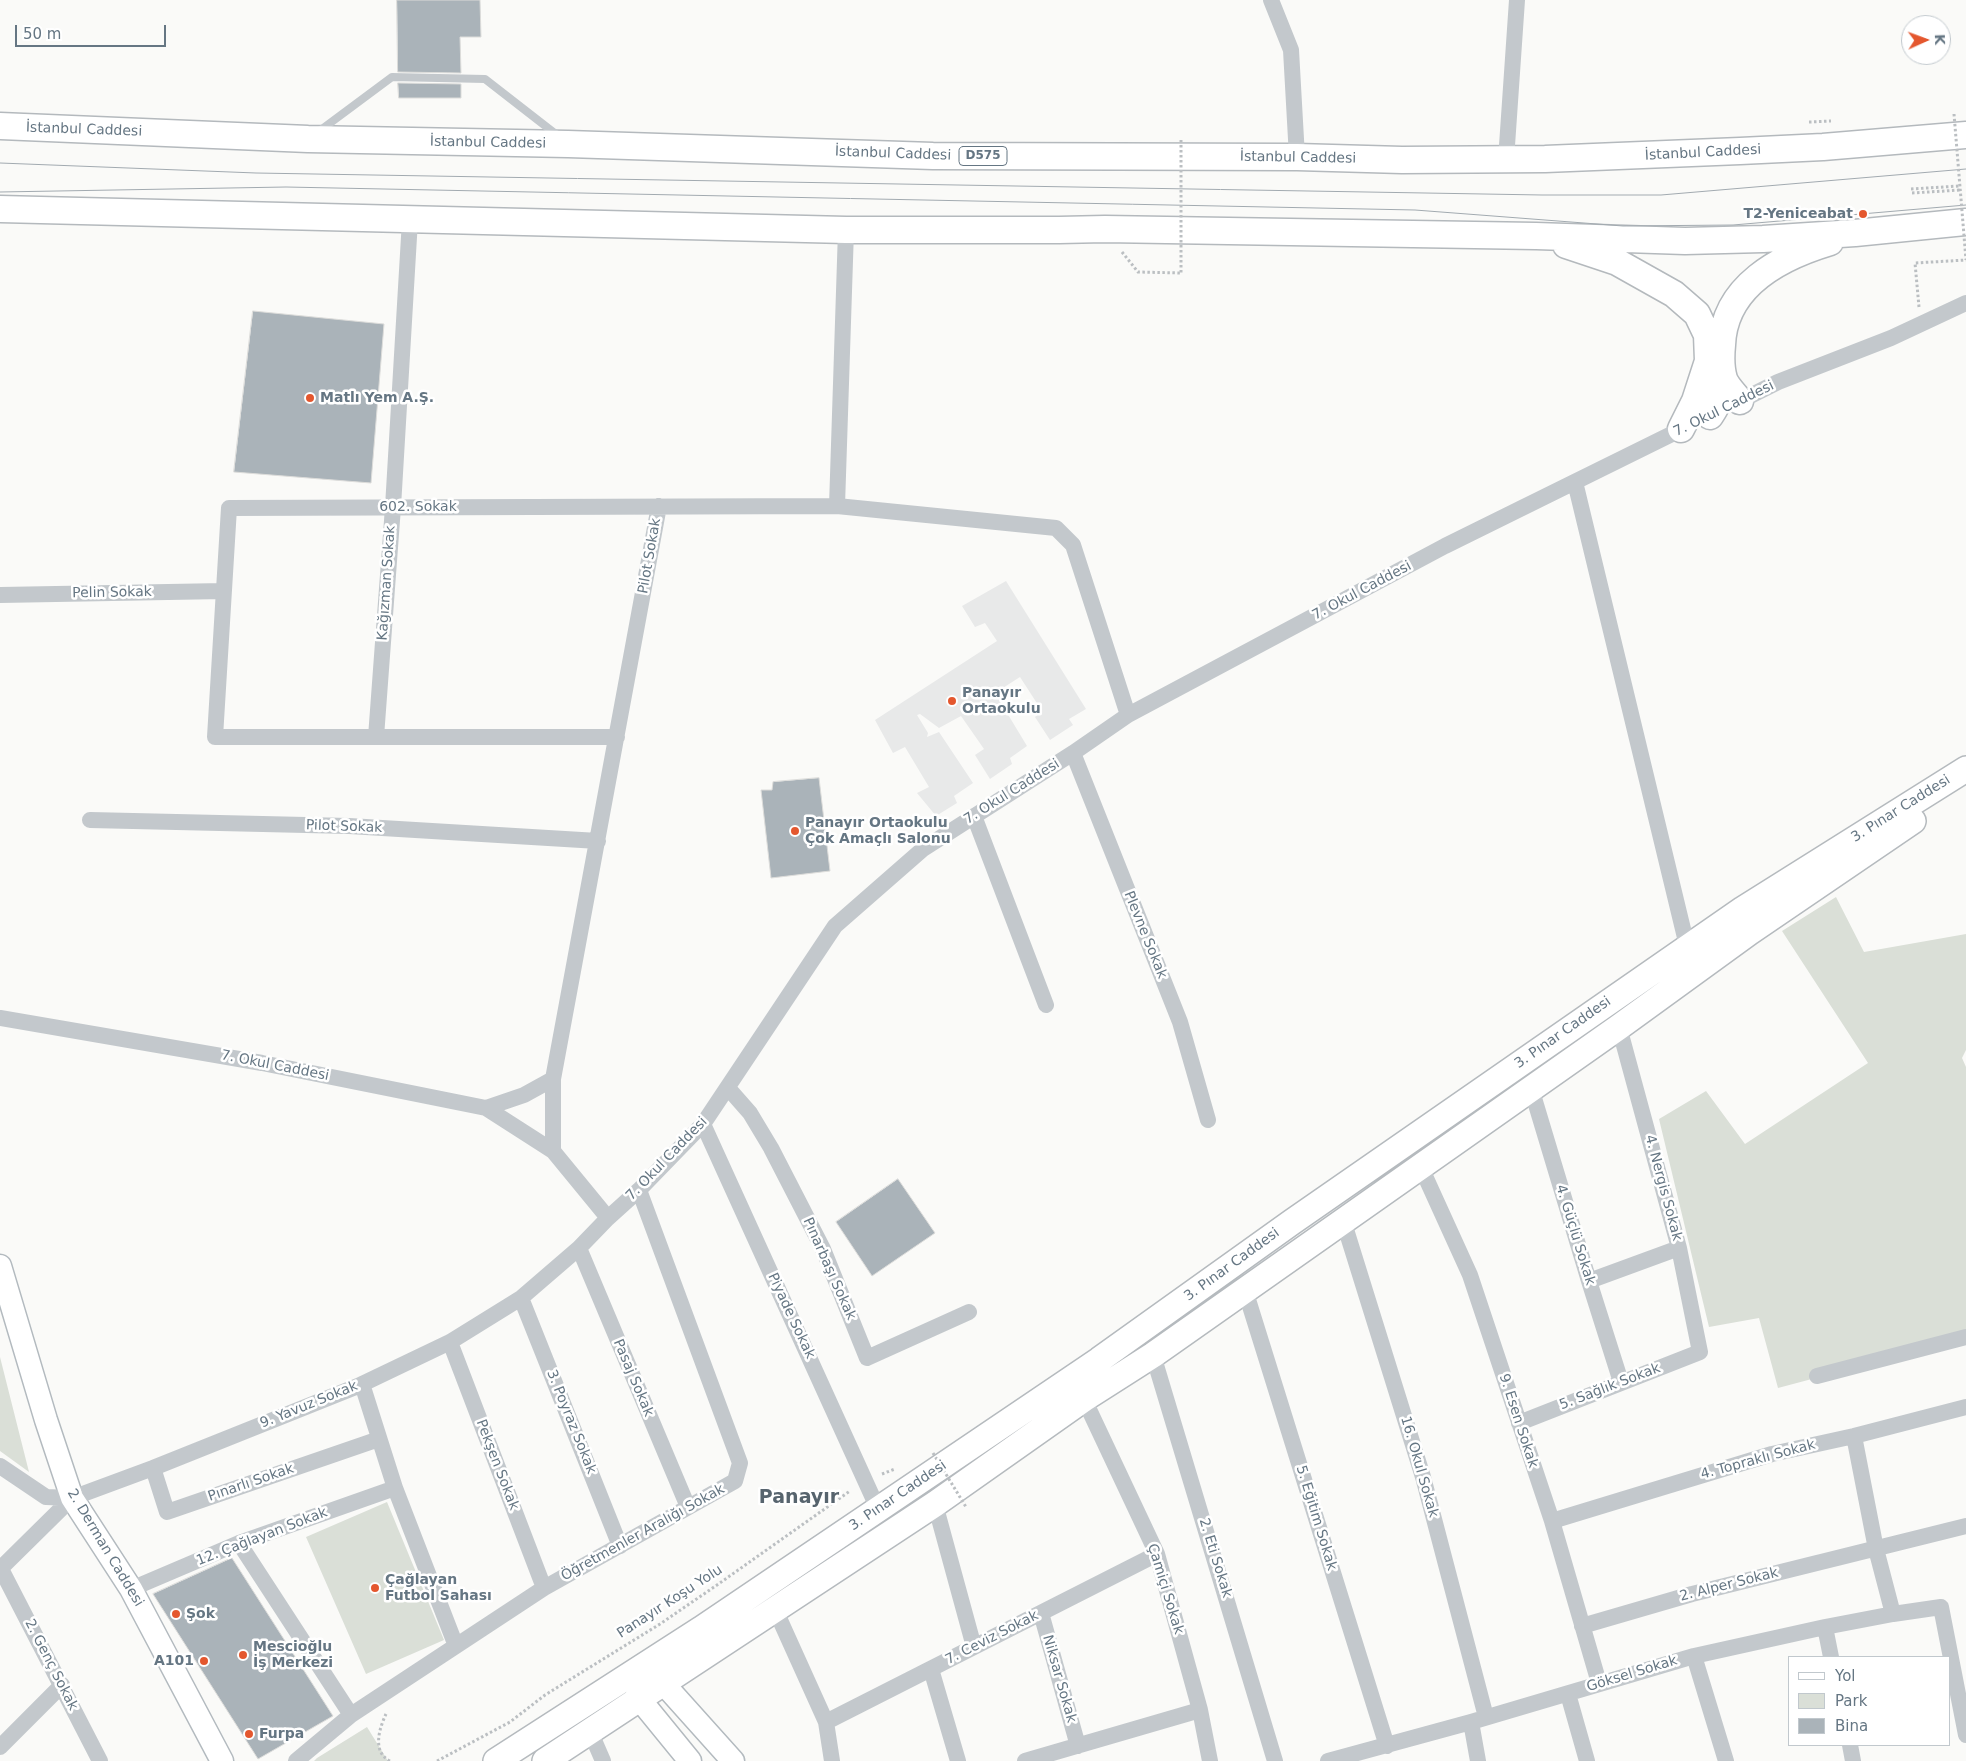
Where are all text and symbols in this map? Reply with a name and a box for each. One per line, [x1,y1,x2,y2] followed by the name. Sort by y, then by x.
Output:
[18,15,169,47] scale bar
[1901,15,1951,65] north arrow
[23,25,61,43] text: 50 m
[1932,34,1948,45] text: K
[26,120,142,140] street label: İstanbul Caddesi
[430,134,546,152] street label: İstanbul Caddesi
[1644,142,1762,164] street label: İstanbul Caddesi
[835,144,951,164] street label: İstanbul Caddesi
[959,146,1007,166] road number: D575
[1240,149,1356,167] street label: İstanbul Caddesi
[1743,206,1853,222] place label: T2-Yeniceabat
[1857,208,1869,220] marker: T2-Yeniceabat
[1671,377,1777,441] street label: 7. Okul Caddesi
[320,390,434,406] place label: Matlı Yem A.Ş.
[304,392,316,404] marker: Matlı Yem A.Ş.
[379,499,457,515] street label: 602. Sokak
[635,517,665,595] street label: Pilot Sokak
[375,525,399,641] street label: Kağızman Sokak
[1310,558,1414,624] street label: 7. Okul Caddesi
[72,584,152,602] street label: Pelin Sokak
[962,685,1041,718] place label: Panayır Ortaokulu
[946,695,958,707] marker: Panayır Ortaokulu
[961,756,1063,828] street label: 7. Okul Caddesi
[1848,772,1954,846] street label: 3. Pınar Caddesi
[805,815,951,848] place label: Panayır Ortaokulu Çok Amaçlı Salonu
[306,817,382,837] street label: Pilot Sokak
[789,825,801,837] marker: Panayır Ortaokulu Çok Amaçlı Salonu
[1120,889,1170,981] street label: Plevne Sokak
[1512,994,1614,1072] street label: 3. Pınar Caddesi
[220,1047,330,1085] street label: 7. Okul Caddesi
[623,1114,711,1204] street label: 7. Okul Caddesi
[1641,1133,1685,1243] street label: 4. Nergis Sokak
[1552,1183,1598,1287] street label: 4. Güçlü Sokak
[799,1215,859,1323] street label: Pınarbaşı Sokak
[1181,1225,1283,1305] street label: 3. Pınar Caddesi
[764,1270,818,1362] street label: Piyade Sokak
[609,1337,657,1419] street label: Pasaj Sokak
[1557,1360,1663,1414] street label: 5. Sağlık Sokak
[542,1368,600,1476] street label: 3. Poyraz Sokak
[1495,1372,1541,1470] street label: 9. Esen Sokak
[258,1378,360,1432] street label: 9. Yavuz Sokak
[1397,1414,1441,1520] street label: 16. Okul Sokak
[472,1417,522,1513] street label: Pekşen Sokak
[1699,1437,1817,1483] street label: 4. Topraklı Sokak
[846,1457,950,1535] street label: 3. Pınar Caddesi
[206,1460,296,1506] street label: Pınarlı Sokak
[1292,1463,1340,1573] street label: 5. Eğitim Sokak
[558,1481,728,1585] street label: Öğretmenler Aralığı Sokak
[63,1486,147,1610] street label: 2. Derman Caddesi
[759,1487,839,1509] district label: Panayır
[194,1504,330,1570] street label: 12. Çağlayan Sokak
[1195,1516,1235,1600] street label: 2. Eti Sokak
[1143,1542,1187,1636] street label: Çamiçi Sokak
[614,1562,726,1642] street label: Panayır Koşu Yolu
[1678,1565,1780,1605] street label: 2. Alper Sokak
[385,1572,492,1604] place label: Çağlayan Futbol Sahası
[369,1582,381,1594] marker: Çağlayan Futbol Sahası
[186,1606,215,1622] place label: Şok
[943,1607,1041,1669] street label: 7. Ceviz Sokak
[170,1608,182,1620] marker: Şok
[21,1617,81,1713] street label: 2. Genç Sokak
[1038,1633,1080,1725] street label: Niksar Sokak
[253,1639,333,1671] place label: Mescioğlu İş Merkezi
[237,1649,249,1661] marker: Mescioğlu İş Merkezi
[1585,1652,1679,1696] street label: Göksel Sokak
[154,1653,194,1669] place label: A101
[198,1655,210,1667] marker: A101
[1788,1656,1951,1746] legend
[1835,1667,1856,1685] text: Yol
[1835,1692,1867,1710] text: Park
[1835,1717,1868,1735] text: Bina
[259,1726,304,1742] place label: Furpa
[243,1728,255,1740] marker: Furpa

